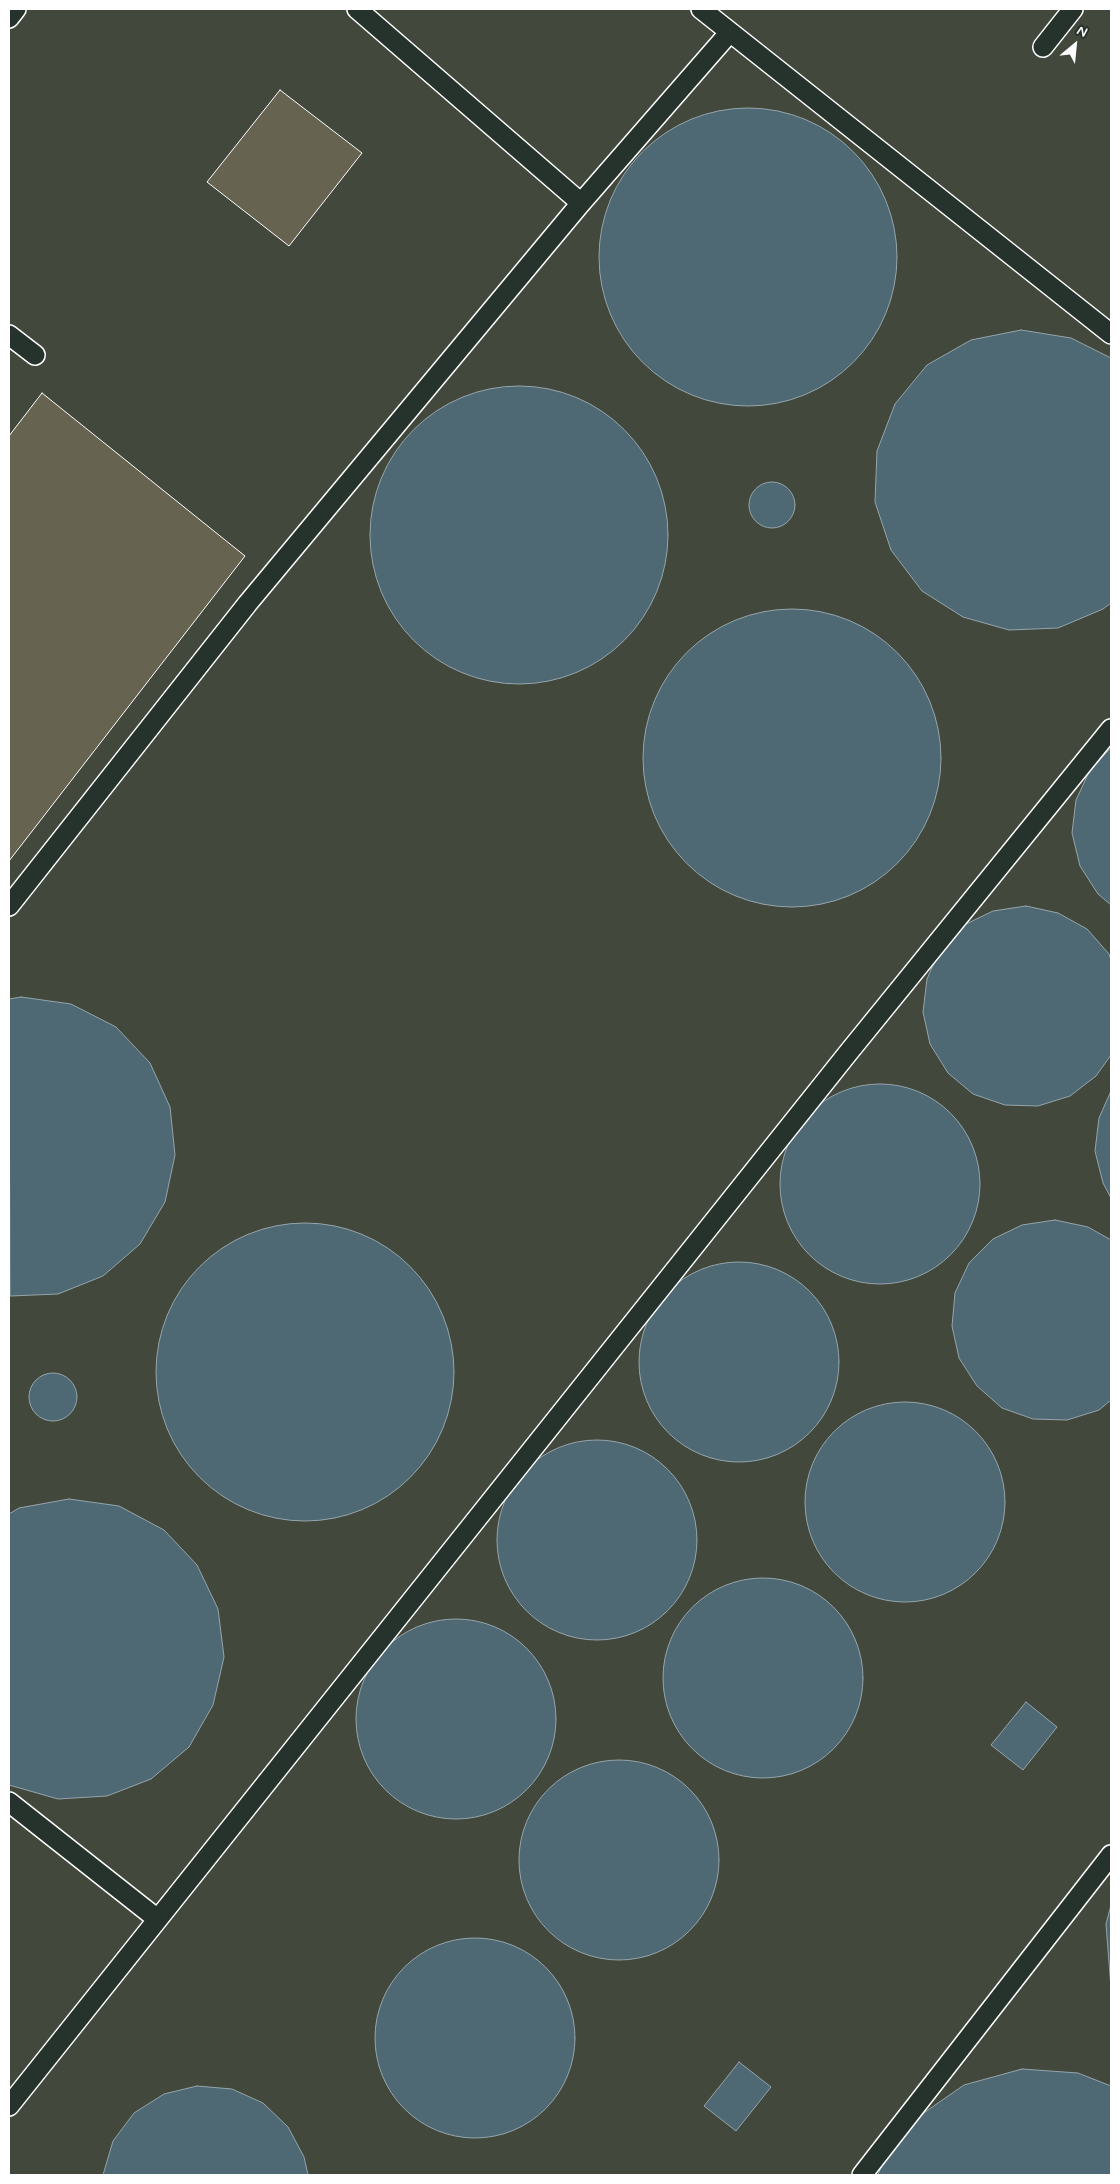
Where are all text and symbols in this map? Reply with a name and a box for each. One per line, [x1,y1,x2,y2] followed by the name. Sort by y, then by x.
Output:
[1050,20,1100,70] north arrow
[1074,22,1090,42] text: N

